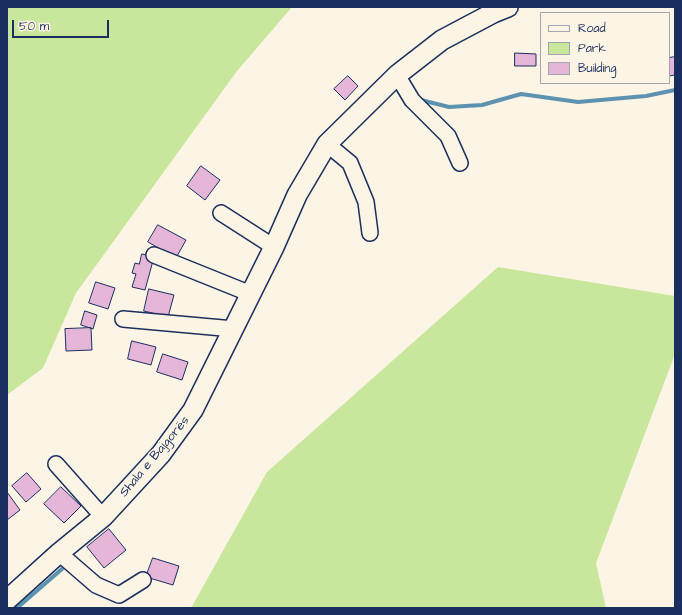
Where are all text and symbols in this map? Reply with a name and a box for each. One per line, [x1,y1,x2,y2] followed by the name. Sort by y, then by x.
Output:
[14,12,111,38] scale bar
[540,12,670,84] legend
[19,18,49,35] text: 50 m
[578,20,606,37] text: Road
[578,40,606,57] text: Park
[578,60,616,77] text: Building
[117,414,193,500] street label: Shala e Bajgorës

